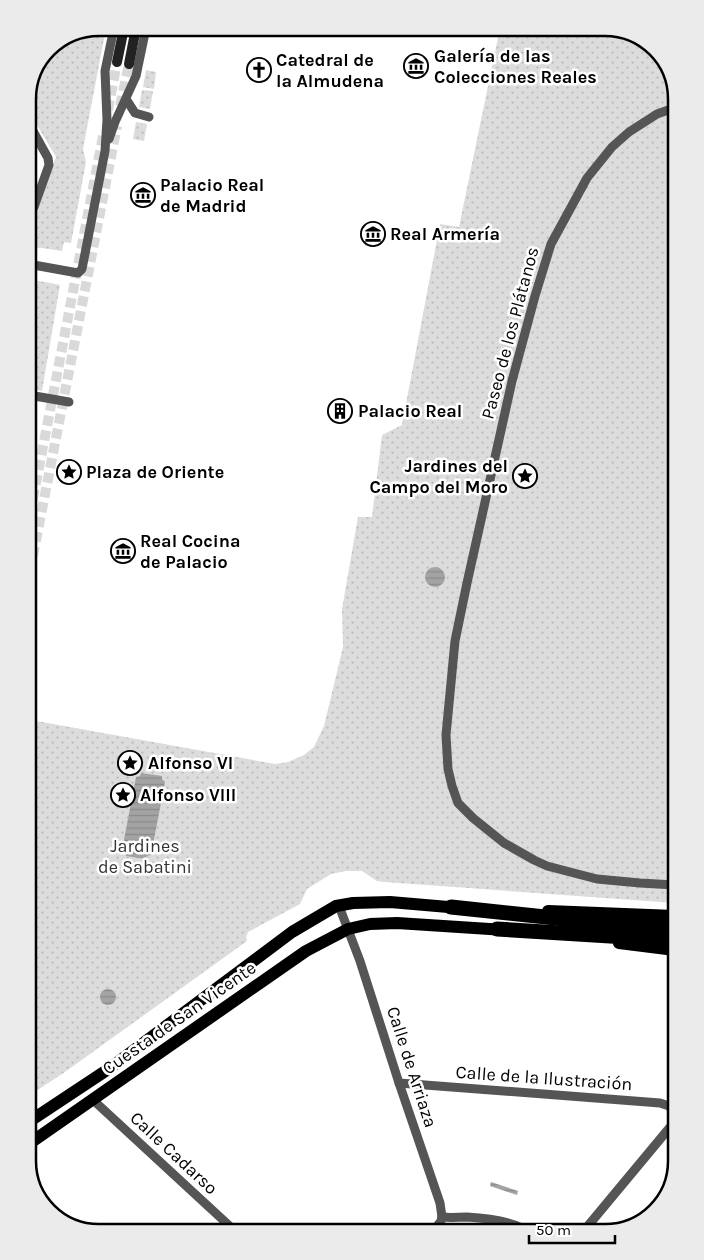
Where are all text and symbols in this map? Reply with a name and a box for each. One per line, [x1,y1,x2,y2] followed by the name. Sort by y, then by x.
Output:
[434,45,597,88] place label: Galería de las Colecciones Reales
[276,49,384,92] place label: Catedral de la Almudena
[403,53,429,79] museum icon: Galería de las Colecciones Reales
[246,57,272,83] church icon: Catedral de la Almudena
[160,174,264,217] place label: Palacio Real de Madrid
[130,182,156,208] museum icon: Palacio Real de Madrid
[360,221,386,247] museum icon: Real Armería
[390,223,500,245] place label: Real Armería
[476,245,544,421] street label: Paseo de los Plátanos
[327,398,353,424] building icon: Palacio Real
[358,400,462,422] place label: Palacio Real
[369,455,508,498] place label: Jardines del Campo del Moro
[56,459,82,485] place icon: Plaza de Oriente
[86,461,224,483] place label: Plaza de Oriente
[512,463,538,489] place icon: Jardines del Campo del Moro
[140,530,240,573] place label: Real Cocina de Palacio
[110,538,136,564] museum icon: Real Cocina de Palacio
[117,750,143,776] place icon: Alfonso VI
[148,752,233,774] place label: Alfonso VI
[110,782,136,808] place icon: Alfonso VIII
[140,784,236,806] place label: Alfonso VIII
[98,835,192,878] park label: Jardines de Sabatini
[98,957,260,1079] street label: Cuesta de San Vicente
[382,1004,442,1130] street label: Calle de Arriaza
[455,1061,633,1095] street label: Calle de la Ilustración
[126,1107,222,1199] street label: Calle Cadarso
[529,1212,615,1244] scale bar
[536,1221,571,1239] text: 50 m

